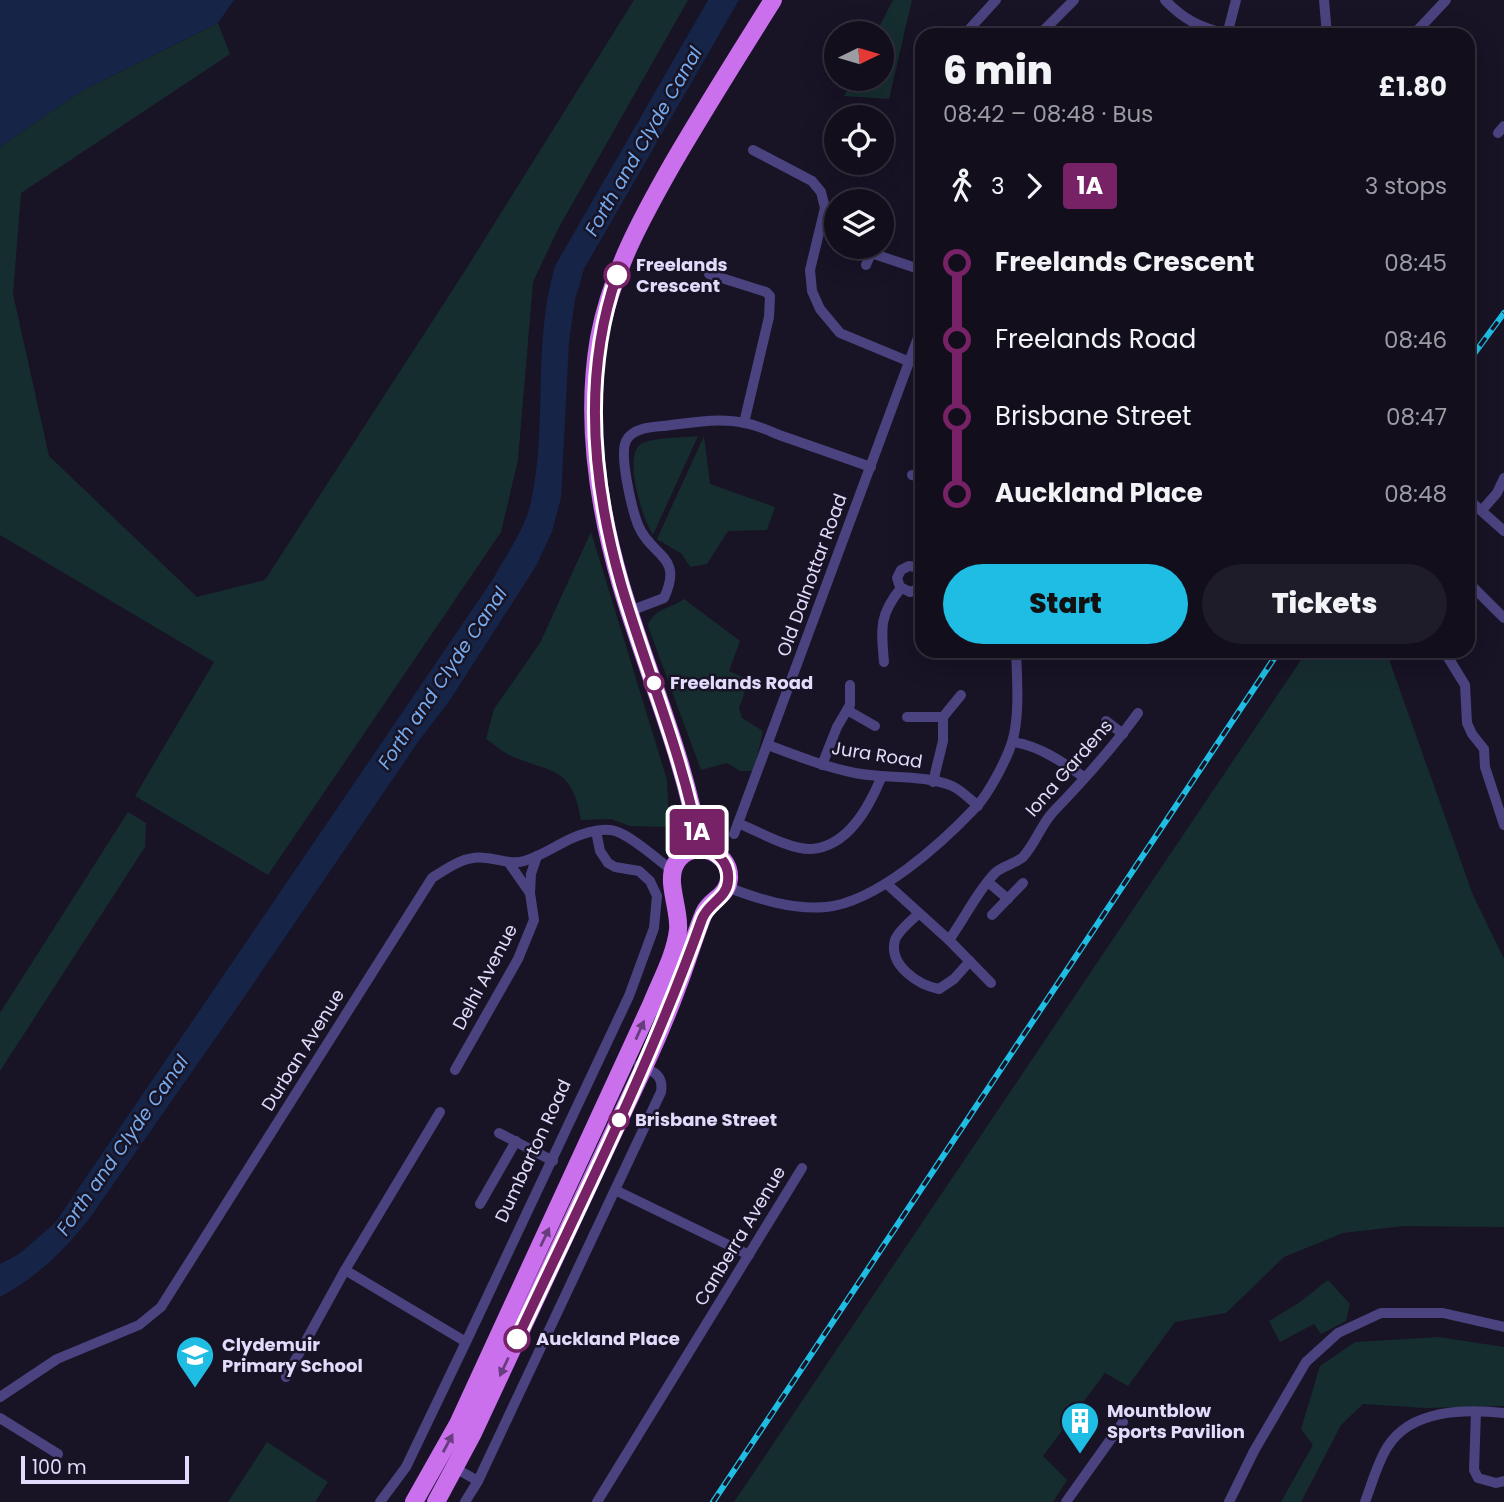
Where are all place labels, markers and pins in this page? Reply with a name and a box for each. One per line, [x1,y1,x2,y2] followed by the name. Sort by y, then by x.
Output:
[636,252,728,298] place label: Freelands Crescent
[604,262,630,288] marker: Freelands Crescent
[670,670,813,695] place label: Freelands Road
[644,673,664,693] marker: Freelands Road
[635,1107,777,1132] place label: Brisbane Street
[609,1110,629,1130] marker: Brisbane Street
[504,1326,530,1352] marker: Auckland Place
[536,1326,680,1351] place label: Auckland Place
[222,1332,363,1378] place label: Clydemuir Primary School
[174,1334,216,1389] school or university icon: Clydemuir Primary School
[1107,1398,1245,1444] place label: Mountblow Sports Pavilion
[1059,1400,1101,1455] building icon: Mountblow Sports Pavilion

